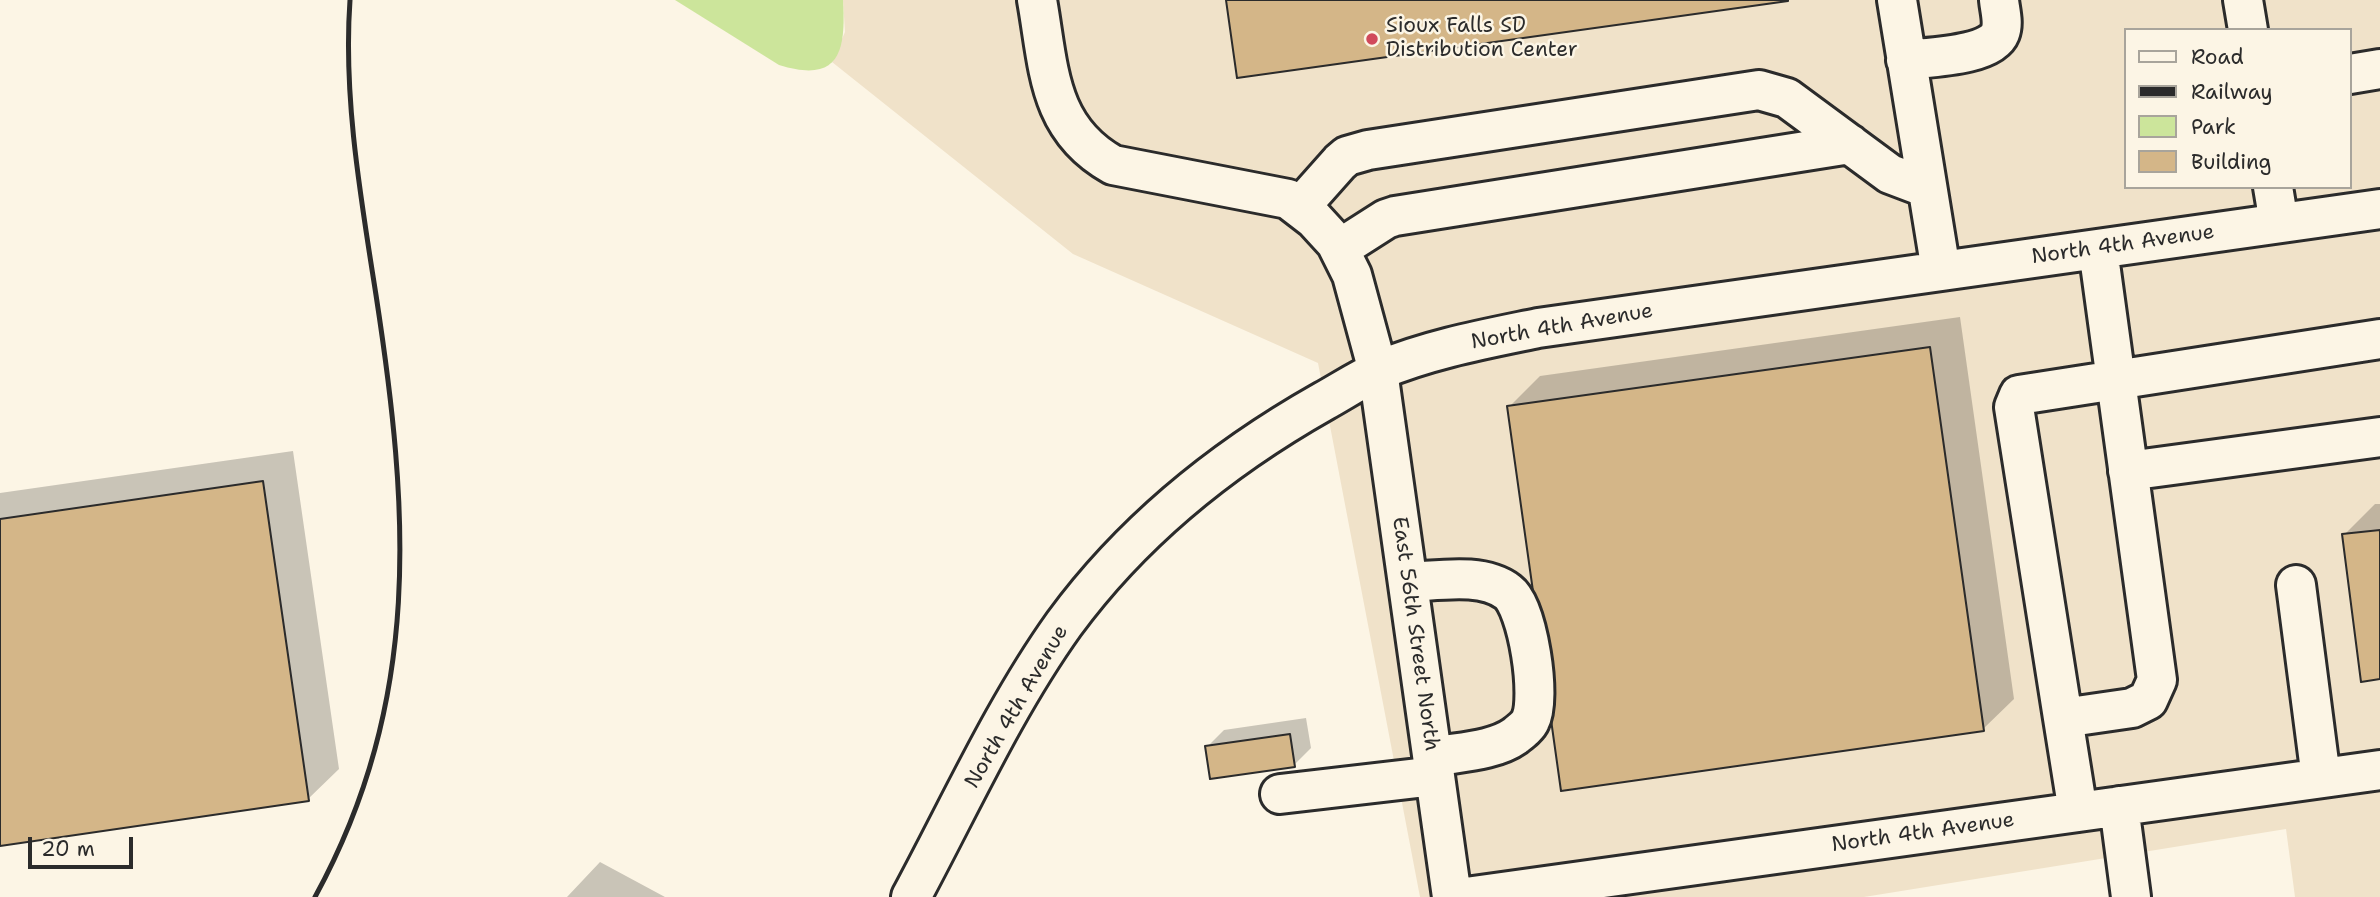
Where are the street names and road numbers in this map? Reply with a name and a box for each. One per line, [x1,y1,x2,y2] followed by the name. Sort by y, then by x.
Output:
[2030,220,2216,270] street label: North 4th Avenue
[1469,299,1655,355] street label: North 4th Avenue
[1386,515,1444,753] street label: East 56th Street North
[960,621,1074,793] street label: North 4th Avenue
[1830,808,2016,858] street label: North 4th Avenue

